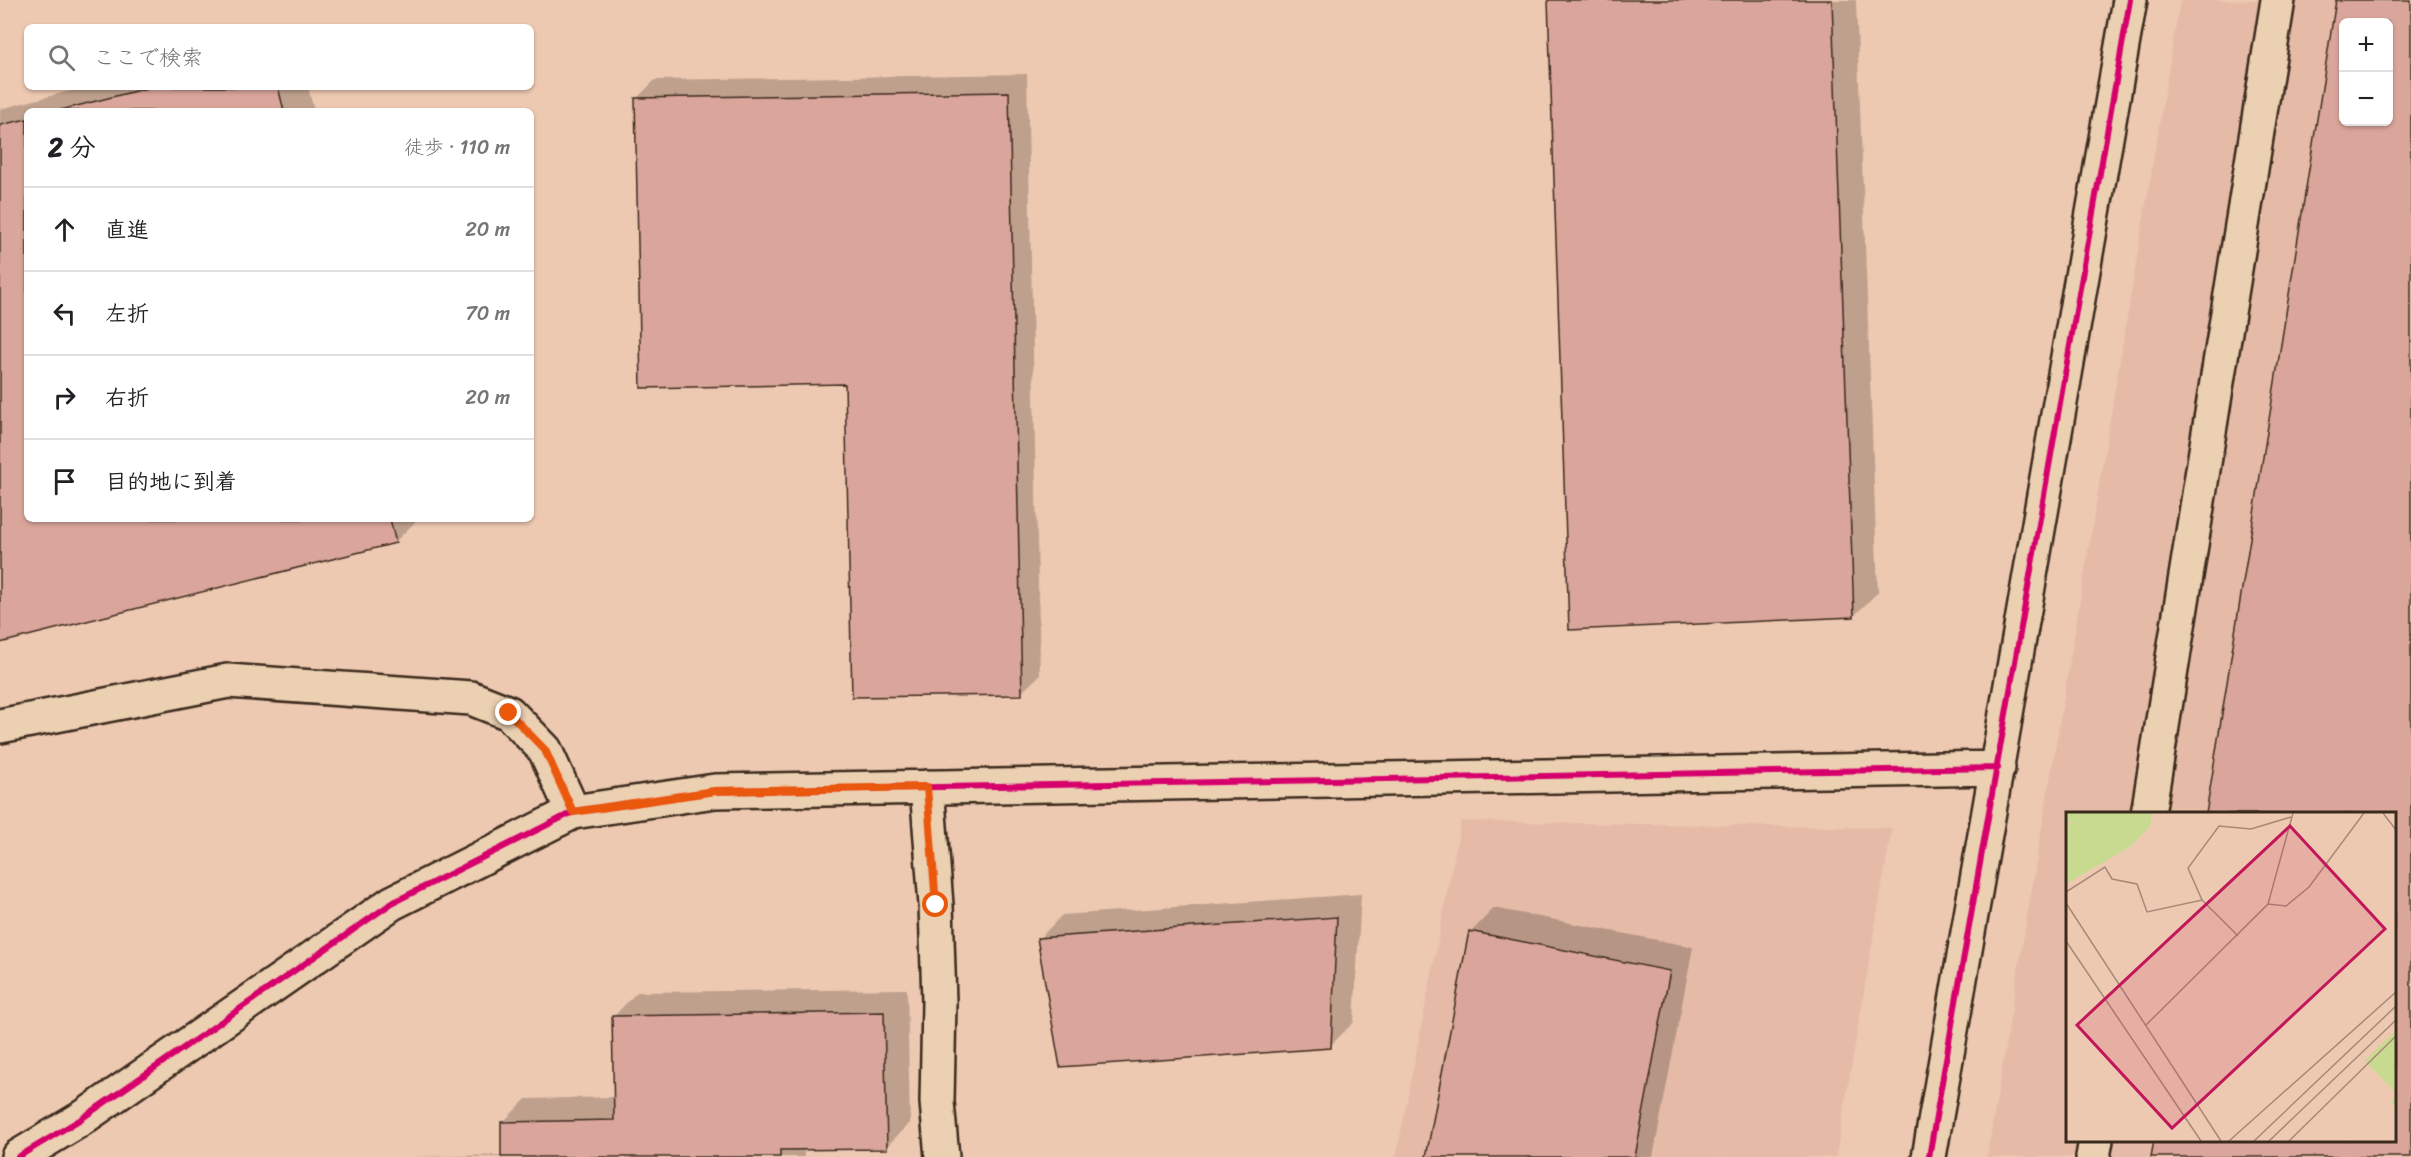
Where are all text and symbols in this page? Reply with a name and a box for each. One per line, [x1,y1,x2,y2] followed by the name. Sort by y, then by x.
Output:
[2339,18,2393,126] map controls
[2339,18,2393,72] button: +
[24,24,534,90] search box
[93,38,203,77] text: ここで検索
[45,41,78,74] icon: search
[2339,72,2393,126] button: −
[48,124,96,170] text: 2 分
[404,130,510,165] text: 徒歩 · 110 m
[105,210,149,249] text: 直進
[465,212,510,247] text: 20 m
[48,213,81,246] icon: ahead
[105,294,149,333] text: 左折
[465,296,510,331] text: 70 m
[48,297,81,330] icon: left
[105,378,149,417] text: 右折
[465,380,510,415] text: 20 m
[48,381,81,414] icon: right
[105,462,237,501] text: 目的地に到着
[48,465,81,498] icon: arrive
[495,699,521,725] route end
[2066,812,2396,1142] inset map
[922,891,948,917] route start

